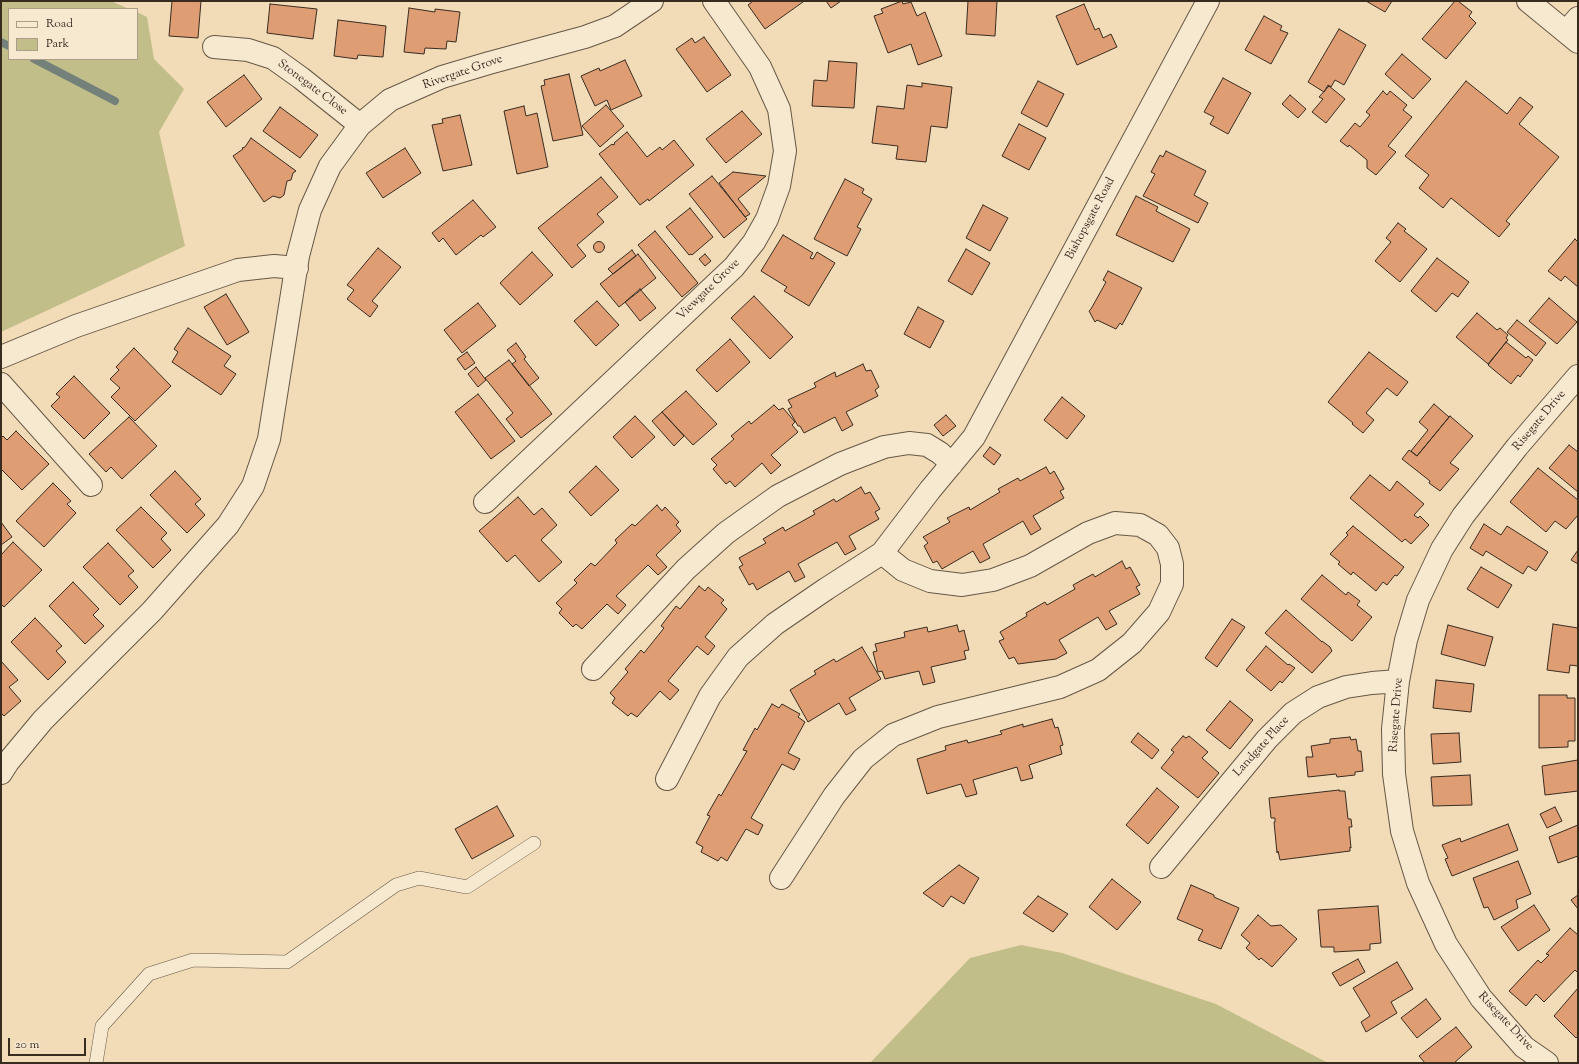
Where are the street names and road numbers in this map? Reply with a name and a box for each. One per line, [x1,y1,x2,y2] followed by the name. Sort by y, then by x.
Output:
[421,53,505,93] street label: Rivergate Grove
[274,57,350,119] street label: Stonegate Close
[1063,175,1119,263] street label: Bishopsgate Road
[675,256,743,324] street label: Viewgate Grove
[1510,388,1570,454] street label: Risegate Drive
[1387,677,1407,753] street label: Risegate Drive
[1231,714,1293,780] street label: Landgate Place
[1474,990,1536,1054] street label: Risegate Drive

